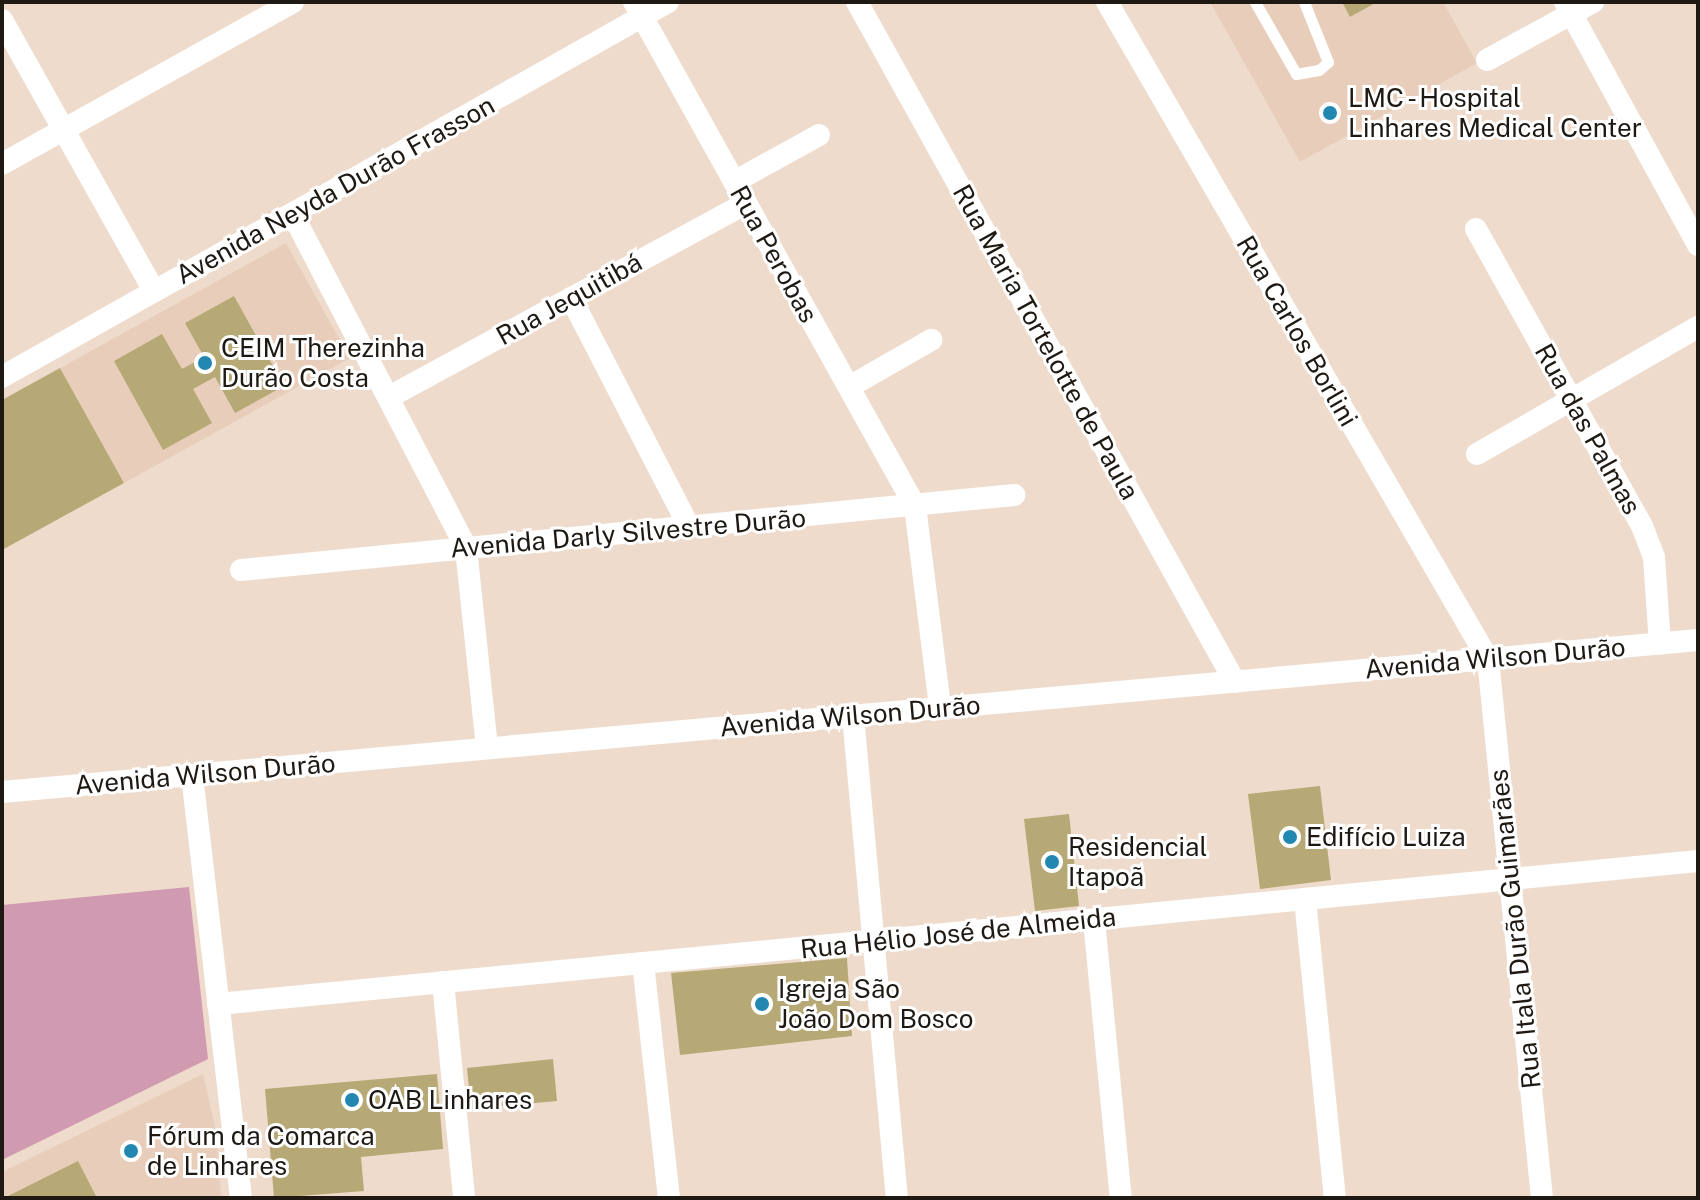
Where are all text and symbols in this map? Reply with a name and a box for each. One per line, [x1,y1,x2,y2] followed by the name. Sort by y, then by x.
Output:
[1348,82,1642,144] place label: LMC - Hospital Linhares Medical Center
[170,89,500,291] street label: Avenida Neyda Durão Frasson
[1319,102,1341,124] marker: LMC - Hospital Linhares Medical Center
[946,179,1146,505] street label: Rua Maria Tortelotte de Paula
[724,180,824,328] street label: Rua Perobas
[1230,230,1364,432] street label: Rua Carlos Borlini
[491,246,647,352] street label: Rua Jequitibá
[221,332,425,394] place label: CEIM Therezinha Durão Costa
[1528,338,1648,520] street label: Rua das Palmas
[196,354,214,372] marker: CEIM Therezinha Durão Costa
[449,502,807,564] street label: Avenida Darly Silvestre Durão
[1363,631,1627,685] street label: Avenida Wilson Durão
[718,689,982,743] street label: Avenida Wilson Durão
[73,747,337,801] street label: Avenida Wilson Durão
[1483,768,1547,1090] street label: Rua Itala Durão Guimarães
[1306,821,1466,853] place label: Edifício Luiza
[1281,828,1299,846] marker: Edifício Luiza
[1068,831,1207,892] place label: Residencial Itapoã
[1043,853,1061,871] marker: Residencial Itapoã
[798,901,1118,965] street label: Rua Hélio José de Almeida
[778,973,974,1034] place label: Igreja São João Dom Bosco
[753,995,771,1013] marker: Igreja São João Dom Bosco
[368,1084,532,1116] place label: OAB Linhares
[343,1091,361,1109] marker: OAB Linhares
[147,1120,375,1182] place label: Fórum da Comarca de Linhares
[122,1142,140,1160] marker: Fórum da Comarca de Linhares

